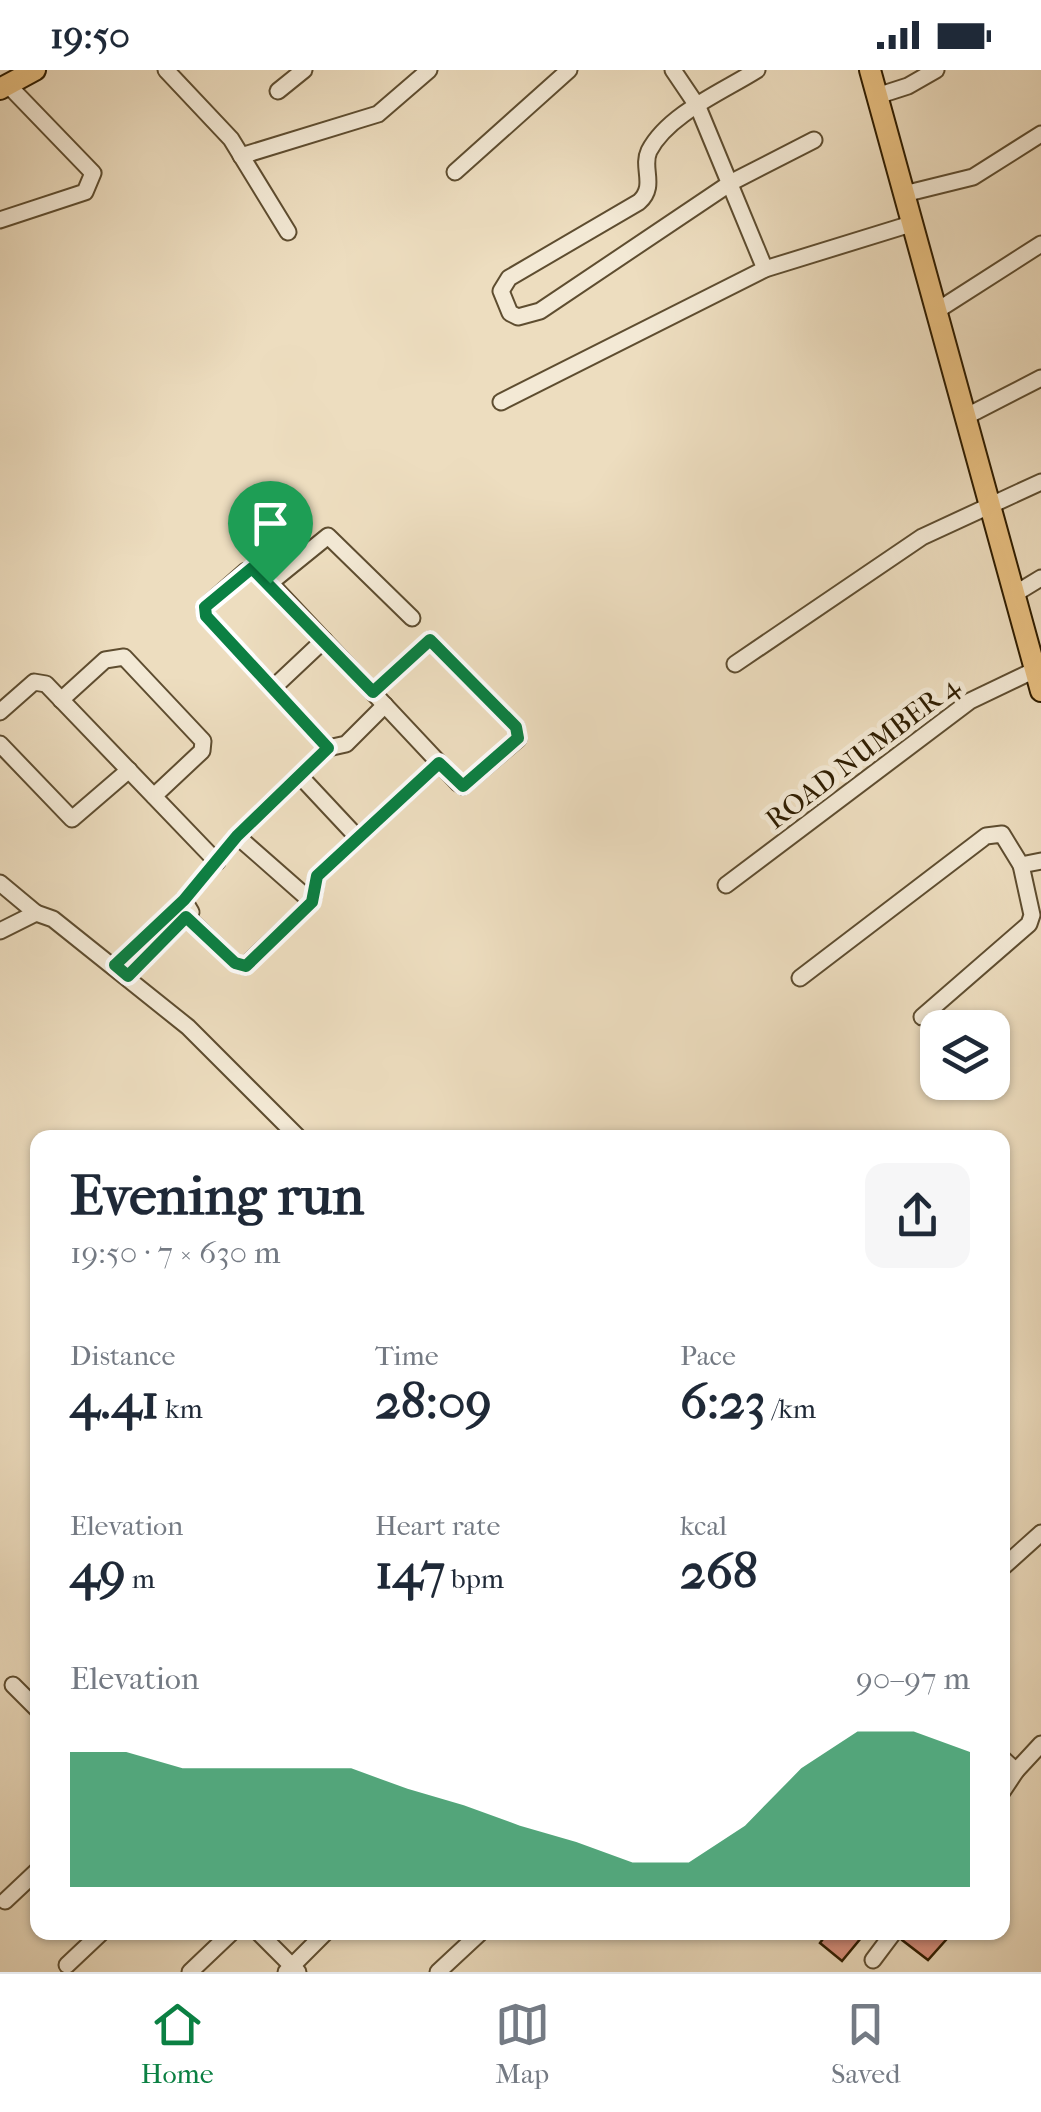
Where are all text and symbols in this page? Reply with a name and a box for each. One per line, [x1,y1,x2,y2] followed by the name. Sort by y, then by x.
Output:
[50,13,130,58] text: 19:50
[228,481,313,584] pin
[243,496,298,551] icon: arrive
[759,668,967,836] street label: ROAD NUMBER 4
[920,1010,1010,1100] map controls
[920,1010,1010,1100] button: layers
[865,1163,970,1268] button: share
[70,1164,364,1228] text: Evening run
[70,1234,281,1271] text: 19:50 · 7 × 630 m
[70,1339,175,1372] text: Distance
[375,1339,439,1372] text: Time
[680,1339,736,1372] text: Pace
[70,1372,159,1431] text: 4.41
[375,1372,492,1431] text: 28:09
[680,1372,765,1431] text: 6:23
[159,1392,203,1425] text: km
[765,1392,816,1425] text: /km
[70,1509,183,1542] text: Elevation
[375,1509,500,1542] text: Heart rate
[680,1509,727,1542] text: kcal
[70,1542,126,1601] text: 49
[375,1542,445,1601] text: 147
[680,1542,758,1601] text: 268
[126,1562,155,1595] text: m
[445,1562,504,1595] text: bpm
[70,1660,199,1697] text: Elevation
[856,1660,970,1697] text: 90–97 m
[141,1997,213,2090] tab: Home
[495,1997,550,2090] tab: Map
[831,1997,900,2090] tab: Saved

